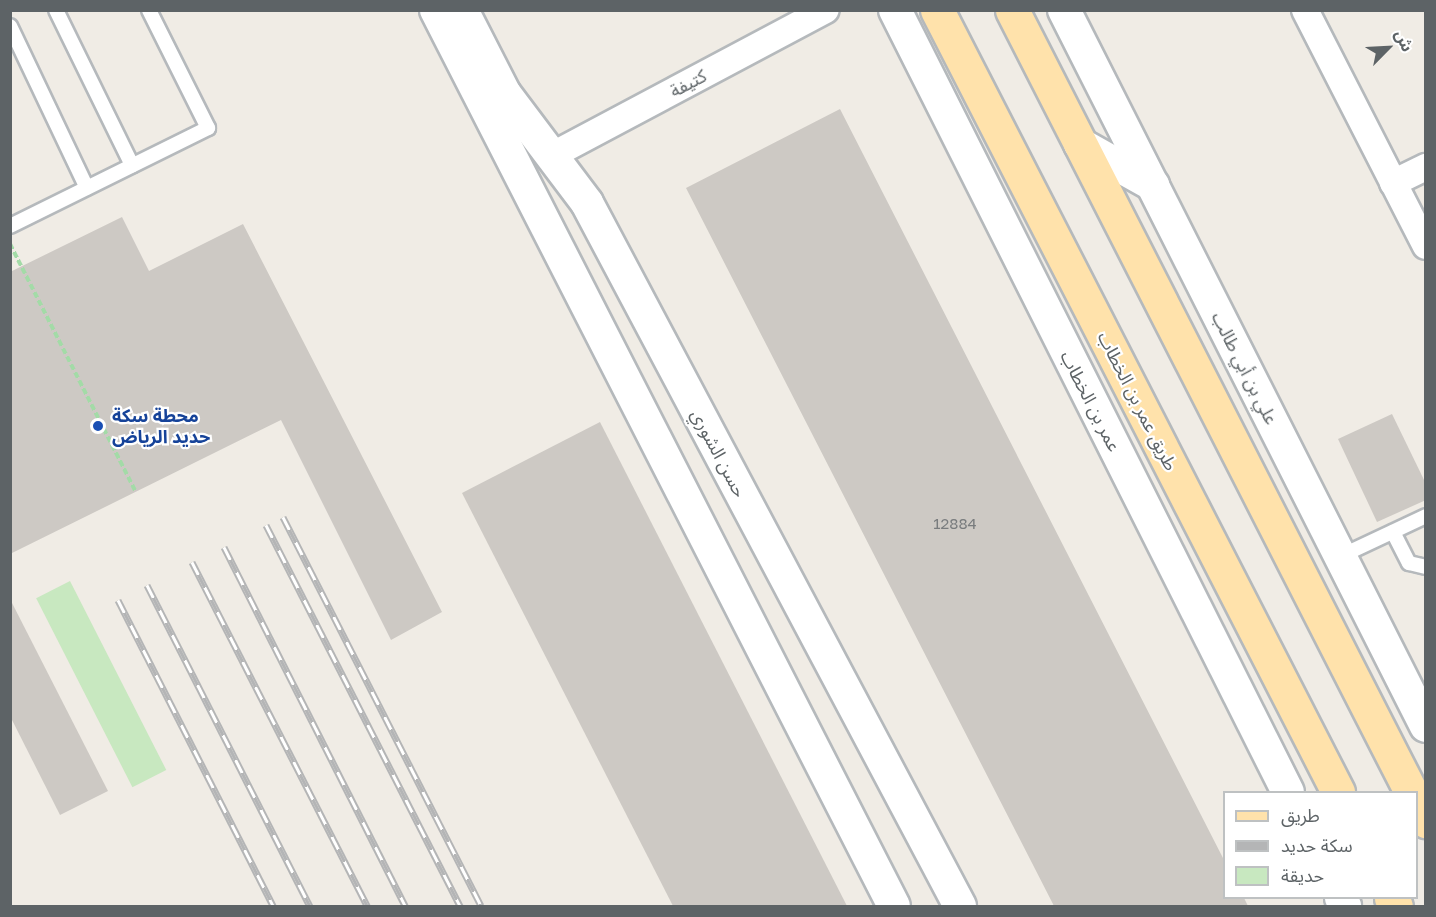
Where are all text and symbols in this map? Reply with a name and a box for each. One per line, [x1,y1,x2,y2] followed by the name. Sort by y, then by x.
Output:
[1358,18,1418,78] north arrow
[1391,27,1418,55] text: ش
[666,64,710,102] street label: كتيفة
[1207,308,1283,428] street label: علي بن أبي طالب
[1094,328,1182,474] street label: طريق عمر بن الخطاب
[1056,347,1126,455] street label: عمر بن الخطاب
[112,405,210,448] place label: محطة سكة حديد الرياض
[687,405,751,501] street label: حسن الشوري
[89,417,107,435] marker: محطة سكة حديد الرياض
[933,515,977,533] house number: 12884
[1223,791,1418,899] legend
[1281,804,1320,826] text: طريق
[1281,834,1353,856] text: سكة حديد
[1281,864,1324,886] text: حديقة

